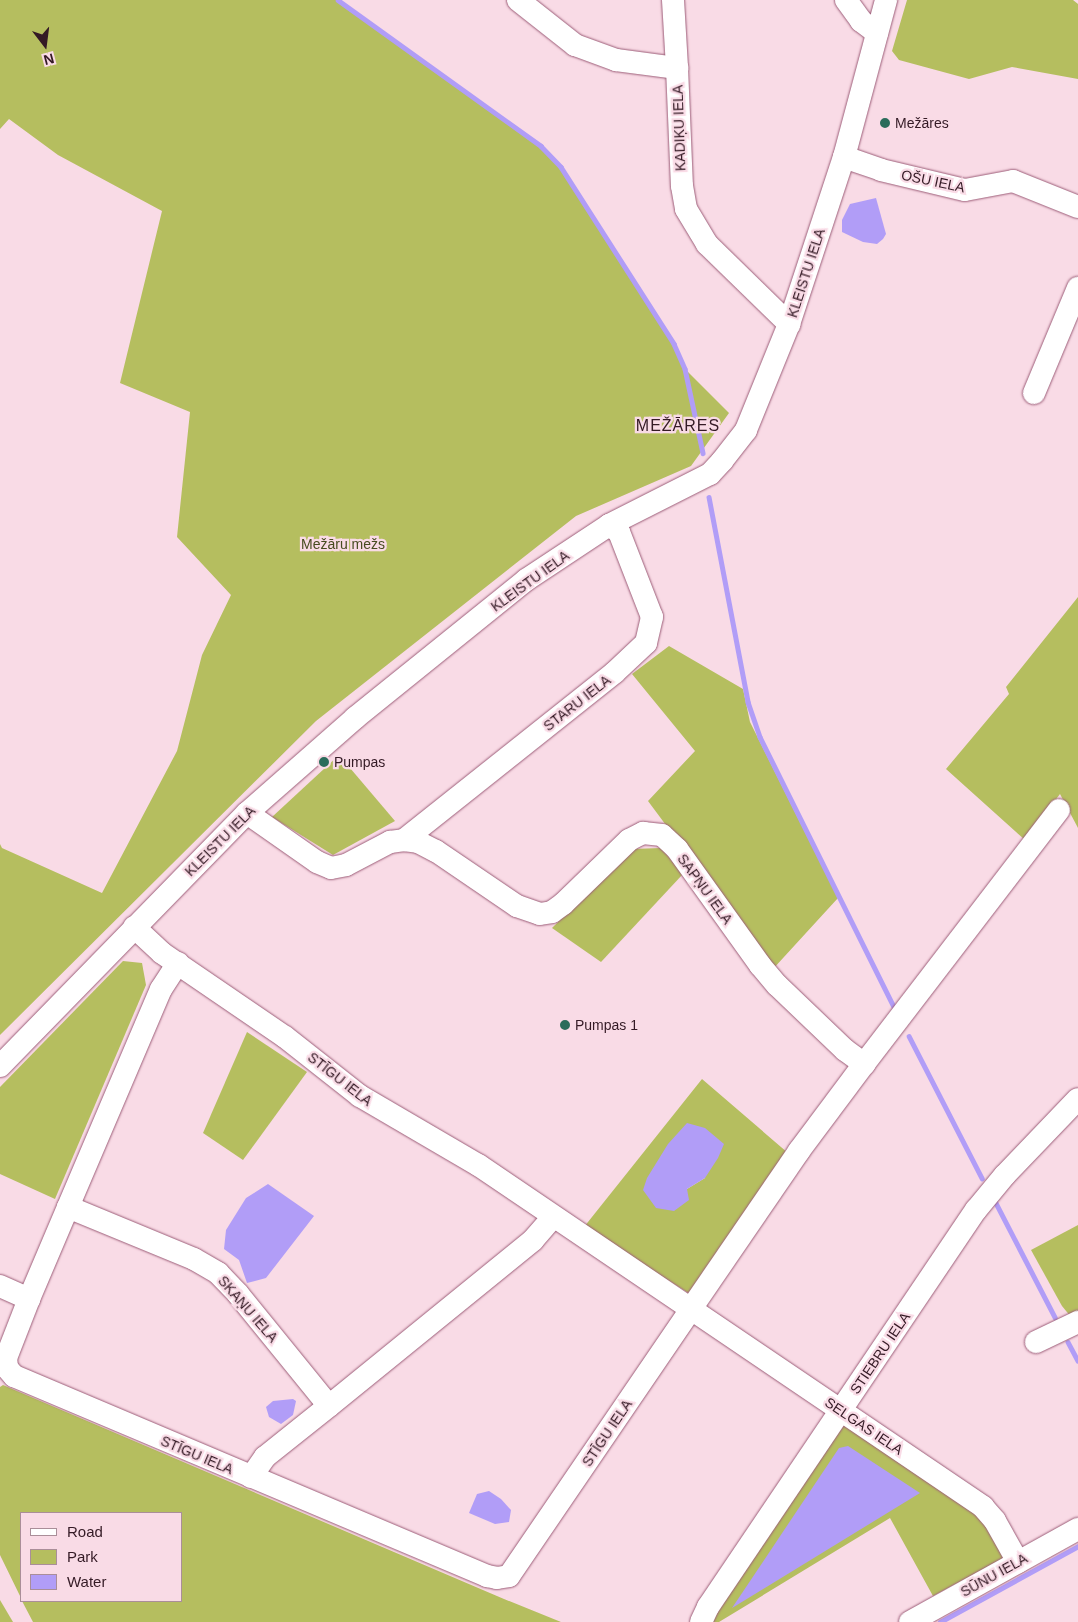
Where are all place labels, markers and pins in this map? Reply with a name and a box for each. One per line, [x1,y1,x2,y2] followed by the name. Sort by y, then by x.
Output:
[895,115,949,131] place label: Mežāres
[879,117,891,129] marker: Mežāres
[334,754,385,770] place label: Pumpas
[318,756,330,768] marker: Pumpas
[575,1017,638,1033] place label: Pumpas 1
[559,1019,571,1031] marker: Pumpas 1

